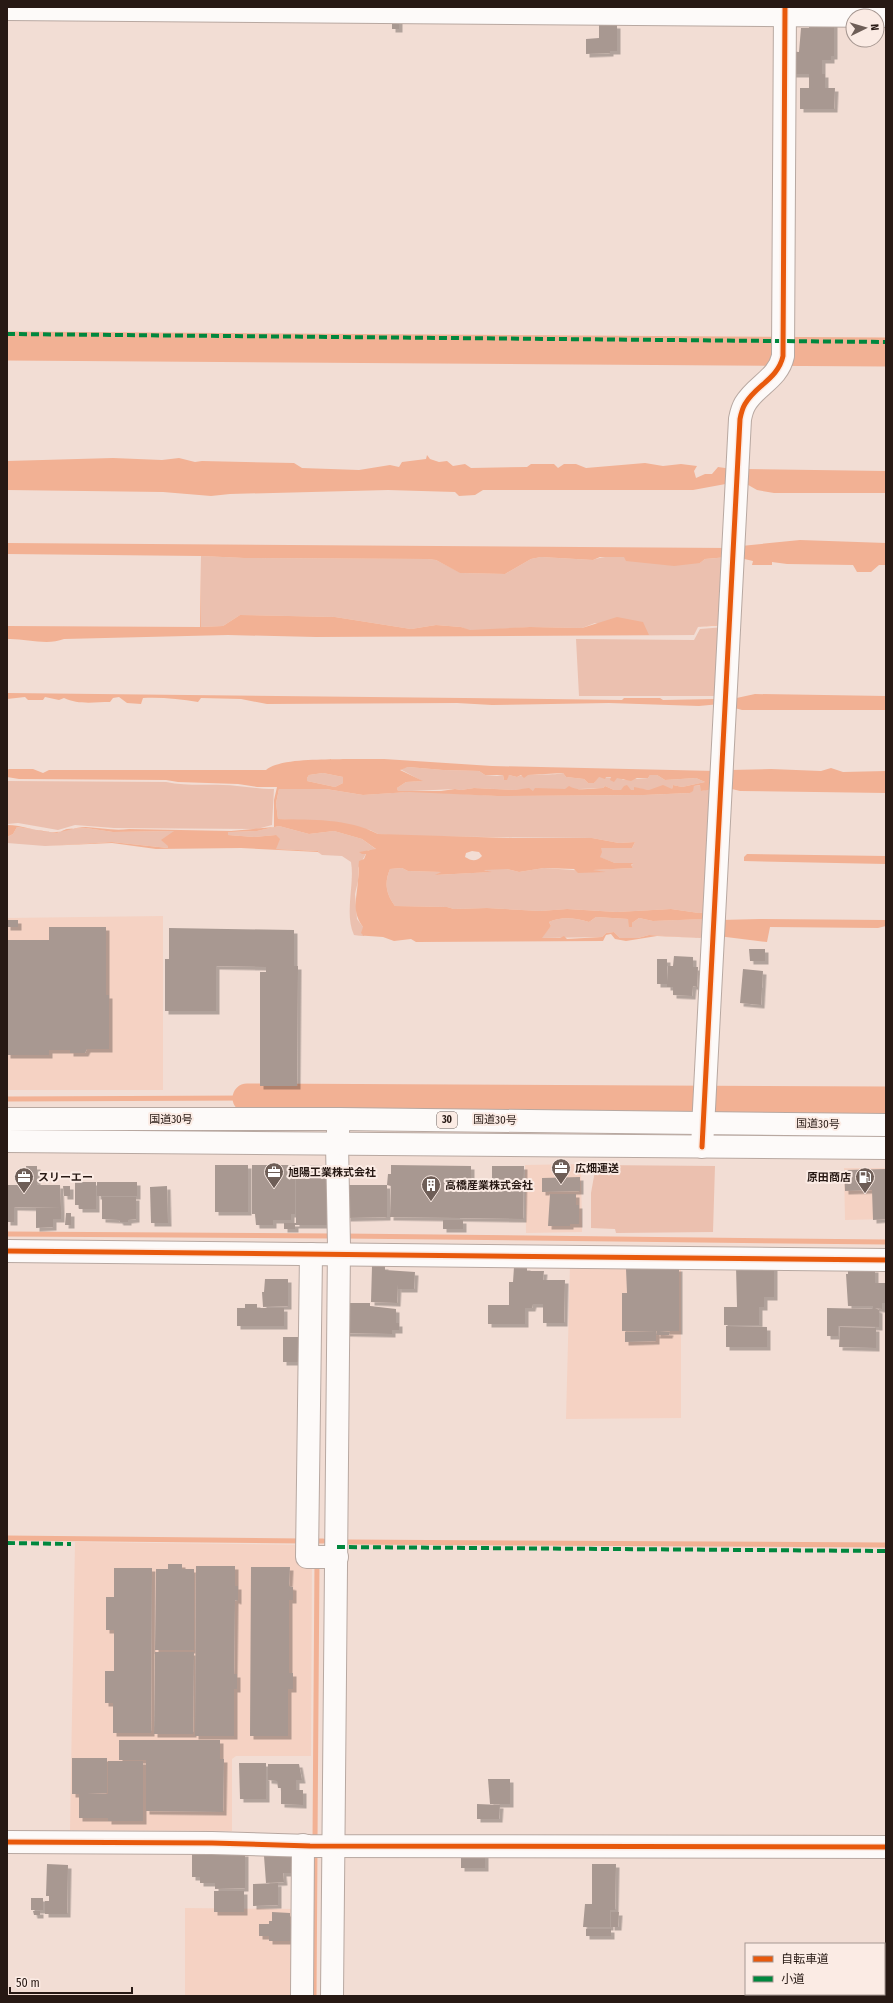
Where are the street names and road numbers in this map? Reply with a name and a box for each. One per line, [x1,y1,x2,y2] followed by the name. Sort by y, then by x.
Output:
[437,1112,457,1128] road number: 30
[149,1113,193,1126] street label: 国道30号
[473,1113,517,1127] street label: 国道30号
[796,1117,840,1131] street label: 国道30号

